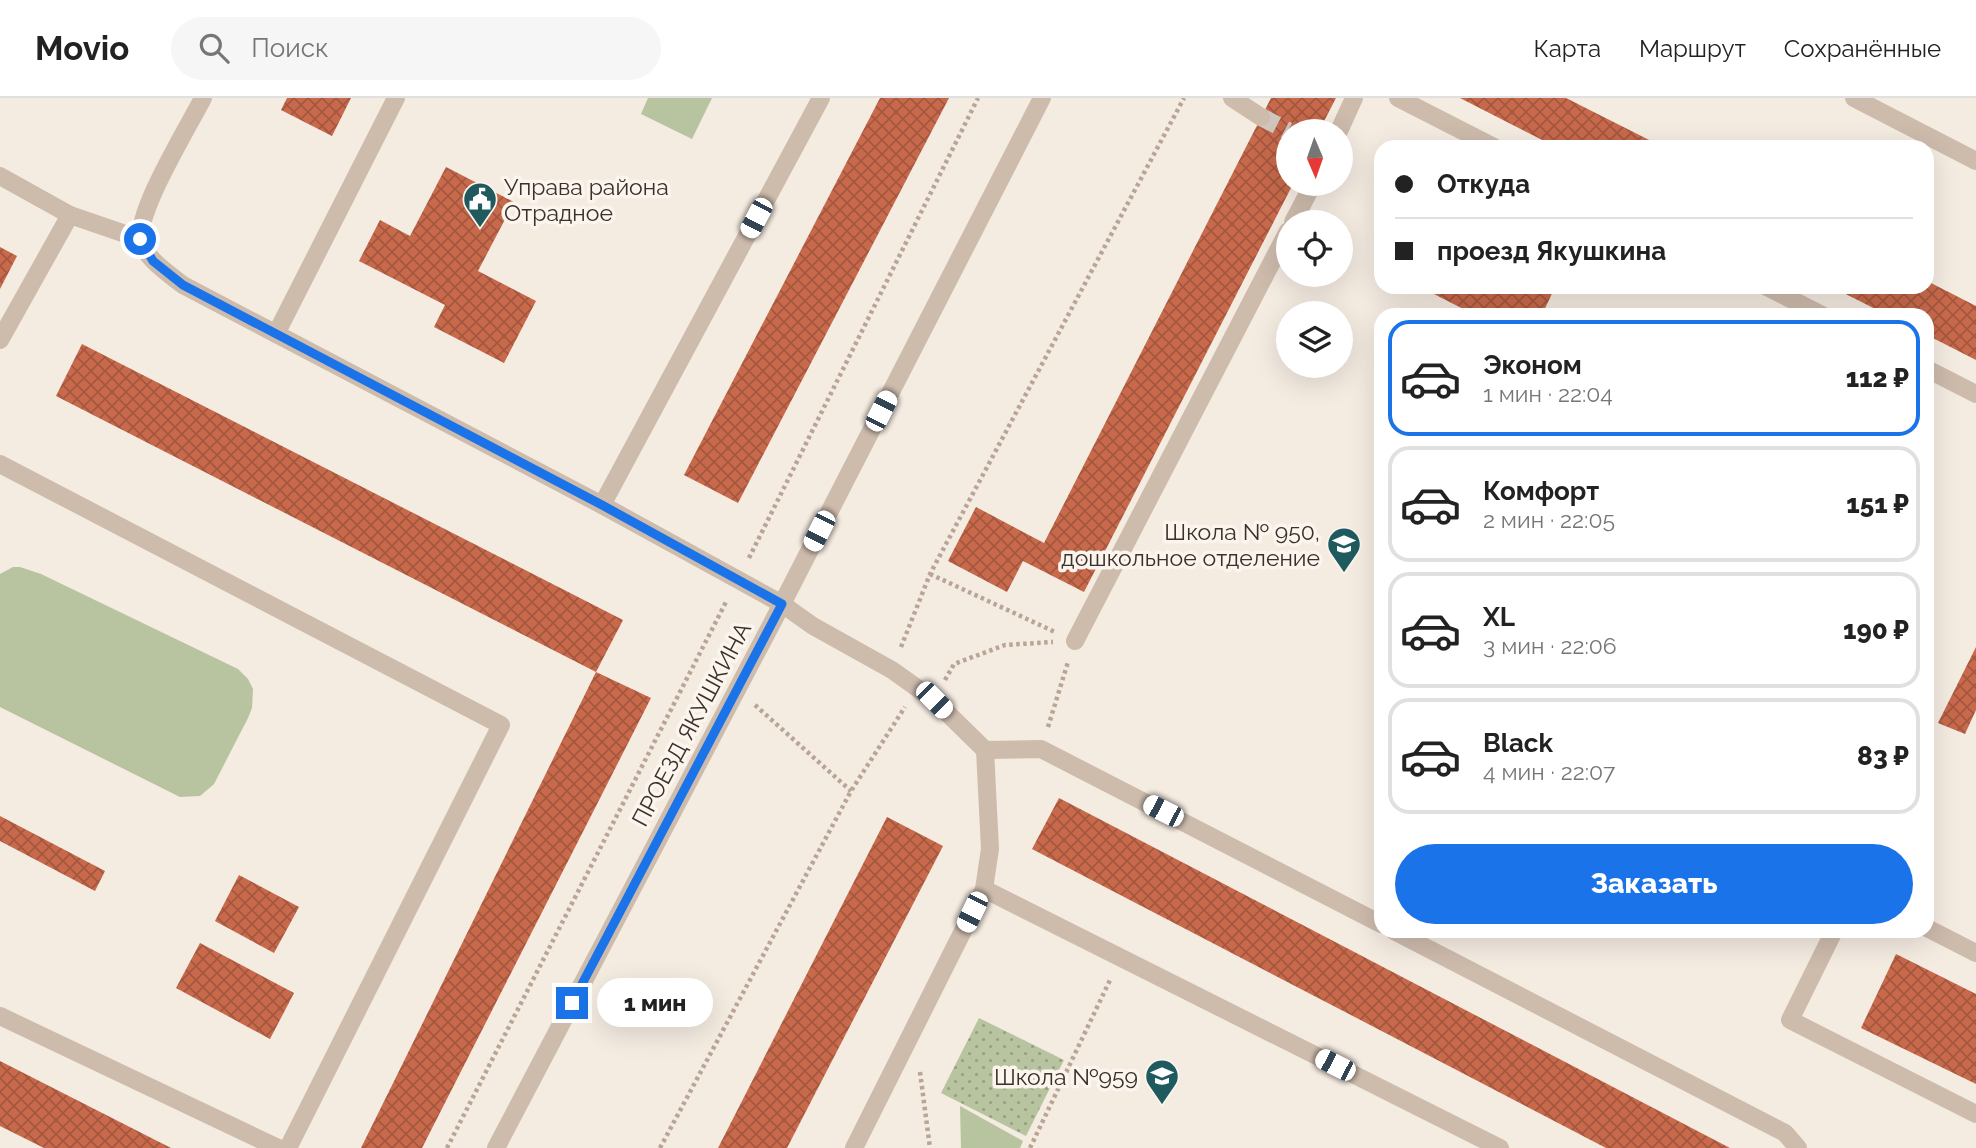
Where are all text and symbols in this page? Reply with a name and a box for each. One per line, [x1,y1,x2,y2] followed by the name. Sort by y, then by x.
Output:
[171,17,661,80] search box
[35,29,129,68] text: Movio
[195,29,233,67] icon: search
[251,33,329,63] text: Поиск
[1533,34,1601,63] text: Карта
[1639,34,1746,63] text: Маршрут
[1784,34,1941,63] text: Сохранённые
[1276,119,1353,196] north arrow
[1276,119,1353,378] map controls
[1437,169,1530,199] text: Откуда
[504,173,669,226] place label: Управа района Отрадное
[461,180,499,229] public building icon: Управа района Отрадное
[737,195,776,241] car
[1276,210,1353,287] button: locate
[124,223,156,255] route start
[1437,236,1666,266] text: проезд Якушкина
[1276,301,1353,378] button: layers
[1399,347,1462,410] icon: car
[1483,350,1582,380] text: Эконом
[1846,363,1909,393] text: 112 ₽
[1483,380,1613,407] text: 1 мин · 22:04
[863,388,900,434] car
[1399,473,1462,536] icon: car
[1483,476,1599,506] text: Комфорт
[1846,489,1909,519] text: 151 ₽
[1483,506,1615,533] text: 2 мин · 22:05
[801,508,838,554] car
[1061,518,1320,571] place label: Школа № 950, дошкольное отделение
[1325,525,1363,574] school or university icon: Школа № 950, дошкольное отделение
[1399,599,1462,662] icon: car
[1483,602,1515,632] text: XL
[1843,615,1909,645] text: 190 ₽
[626,617,756,831] street label: ПРОЕЗД ЯКУШКИНА
[1483,632,1617,659] text: 3 мин · 22:06
[912,678,957,722] car
[1399,725,1462,788] icon: car
[1483,728,1553,758] text: Black
[1857,741,1909,771] text: 83 ₽
[1483,758,1615,785] text: 4 мин · 22:07
[1140,792,1187,830] car
[1395,844,1913,924] button: Заказать
[954,889,991,935] car
[596,978,712,1028] callout: 1 мин
[556,987,588,1019] route end
[624,989,686,1016] text: 1 мин
[1312,1046,1359,1084] car
[1143,1057,1181,1106] school or university icon: Школа №959
[994,1063,1138,1090] place label: Школа №959

